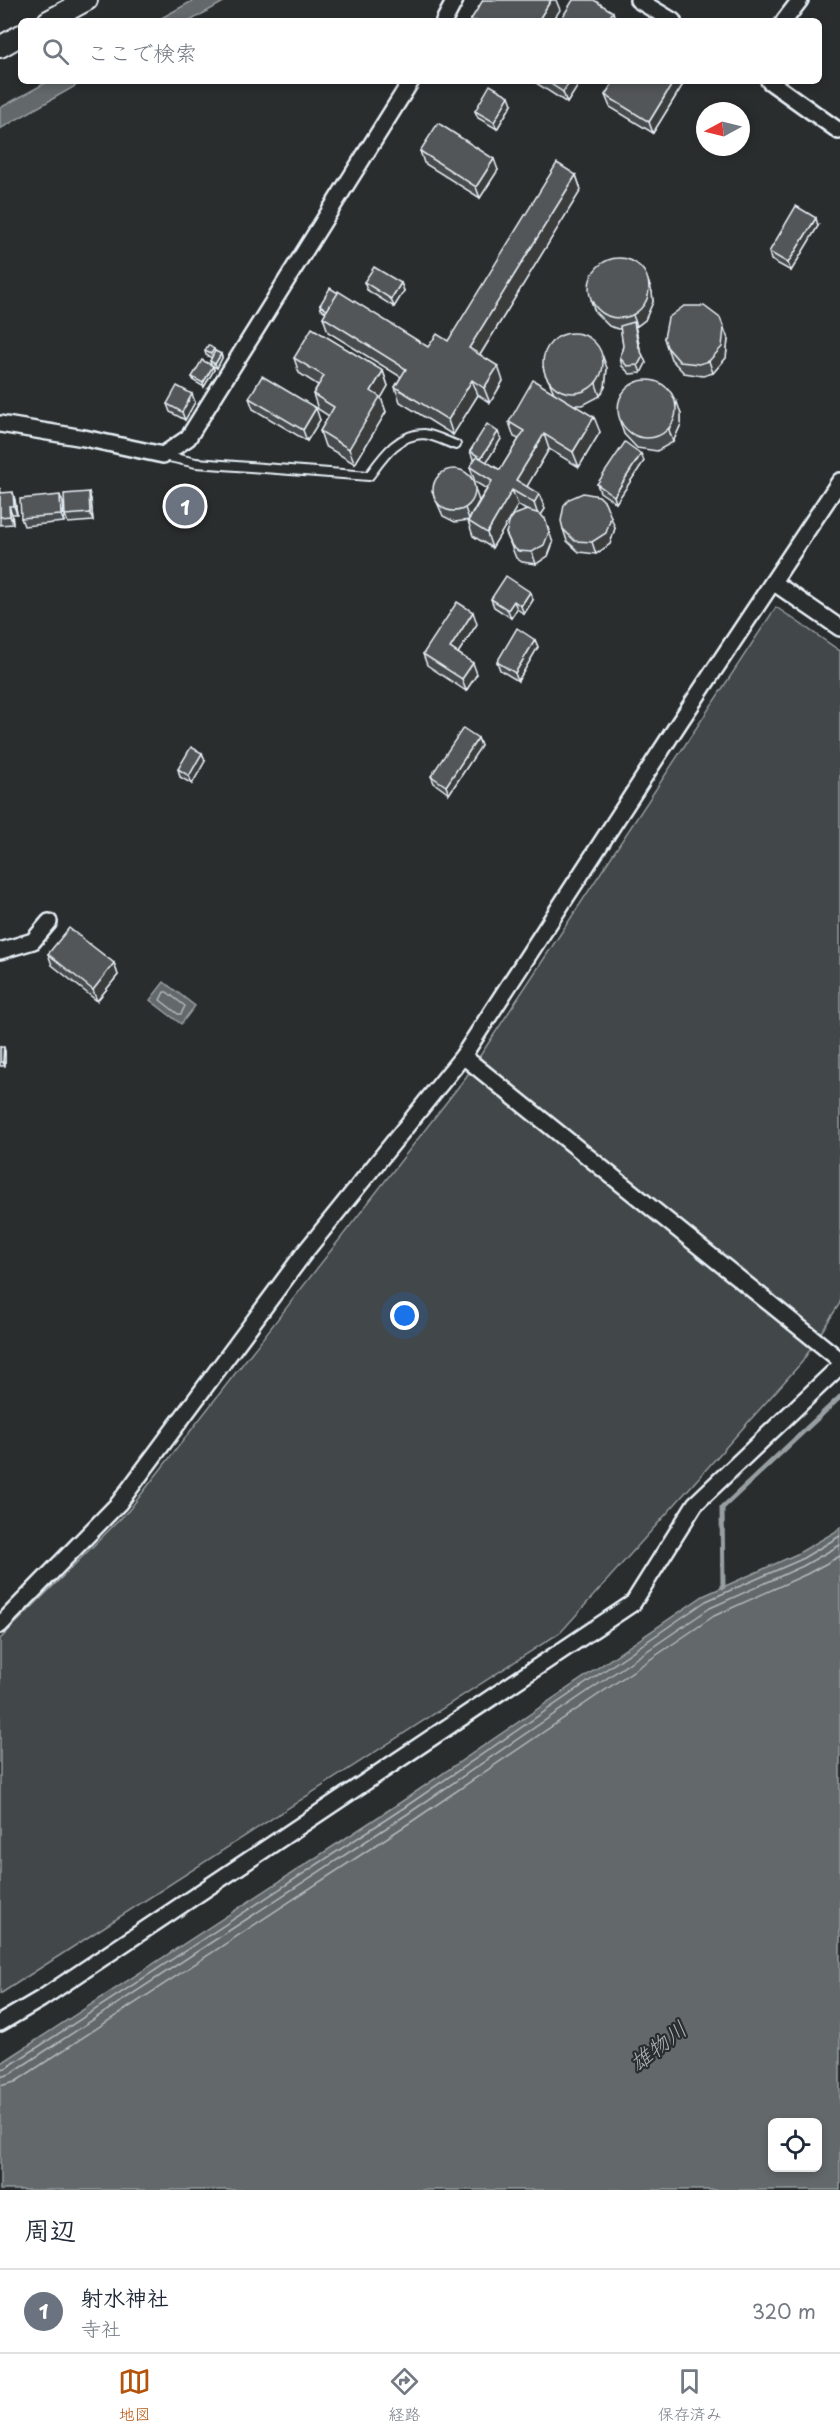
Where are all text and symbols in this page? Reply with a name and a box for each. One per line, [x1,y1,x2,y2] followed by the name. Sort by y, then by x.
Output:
[18,18,822,84] search box
[39,35,72,68] icon: search
[87,35,197,68] text: ここで検索
[696,102,750,156] north arrow
[166,484,204,528] pin: 1
[390,1301,419,1330] your location
[621,2011,693,2078] water label: 雄物川
[768,2118,822,2172] map controls
[768,2118,822,2172] button: locate
[24,2210,76,2249] text: 周辺
[81,2280,169,2313] text: 射水神社
[39,2296,48,2326] text: 1
[752,2296,816,2326] text: 320 m
[81,2313,121,2343] text: 寺社
[118,2365,151,2425] tab: 地図
[388,2365,421,2425] tab: 経路
[658,2365,722,2425] tab: 保存済み

